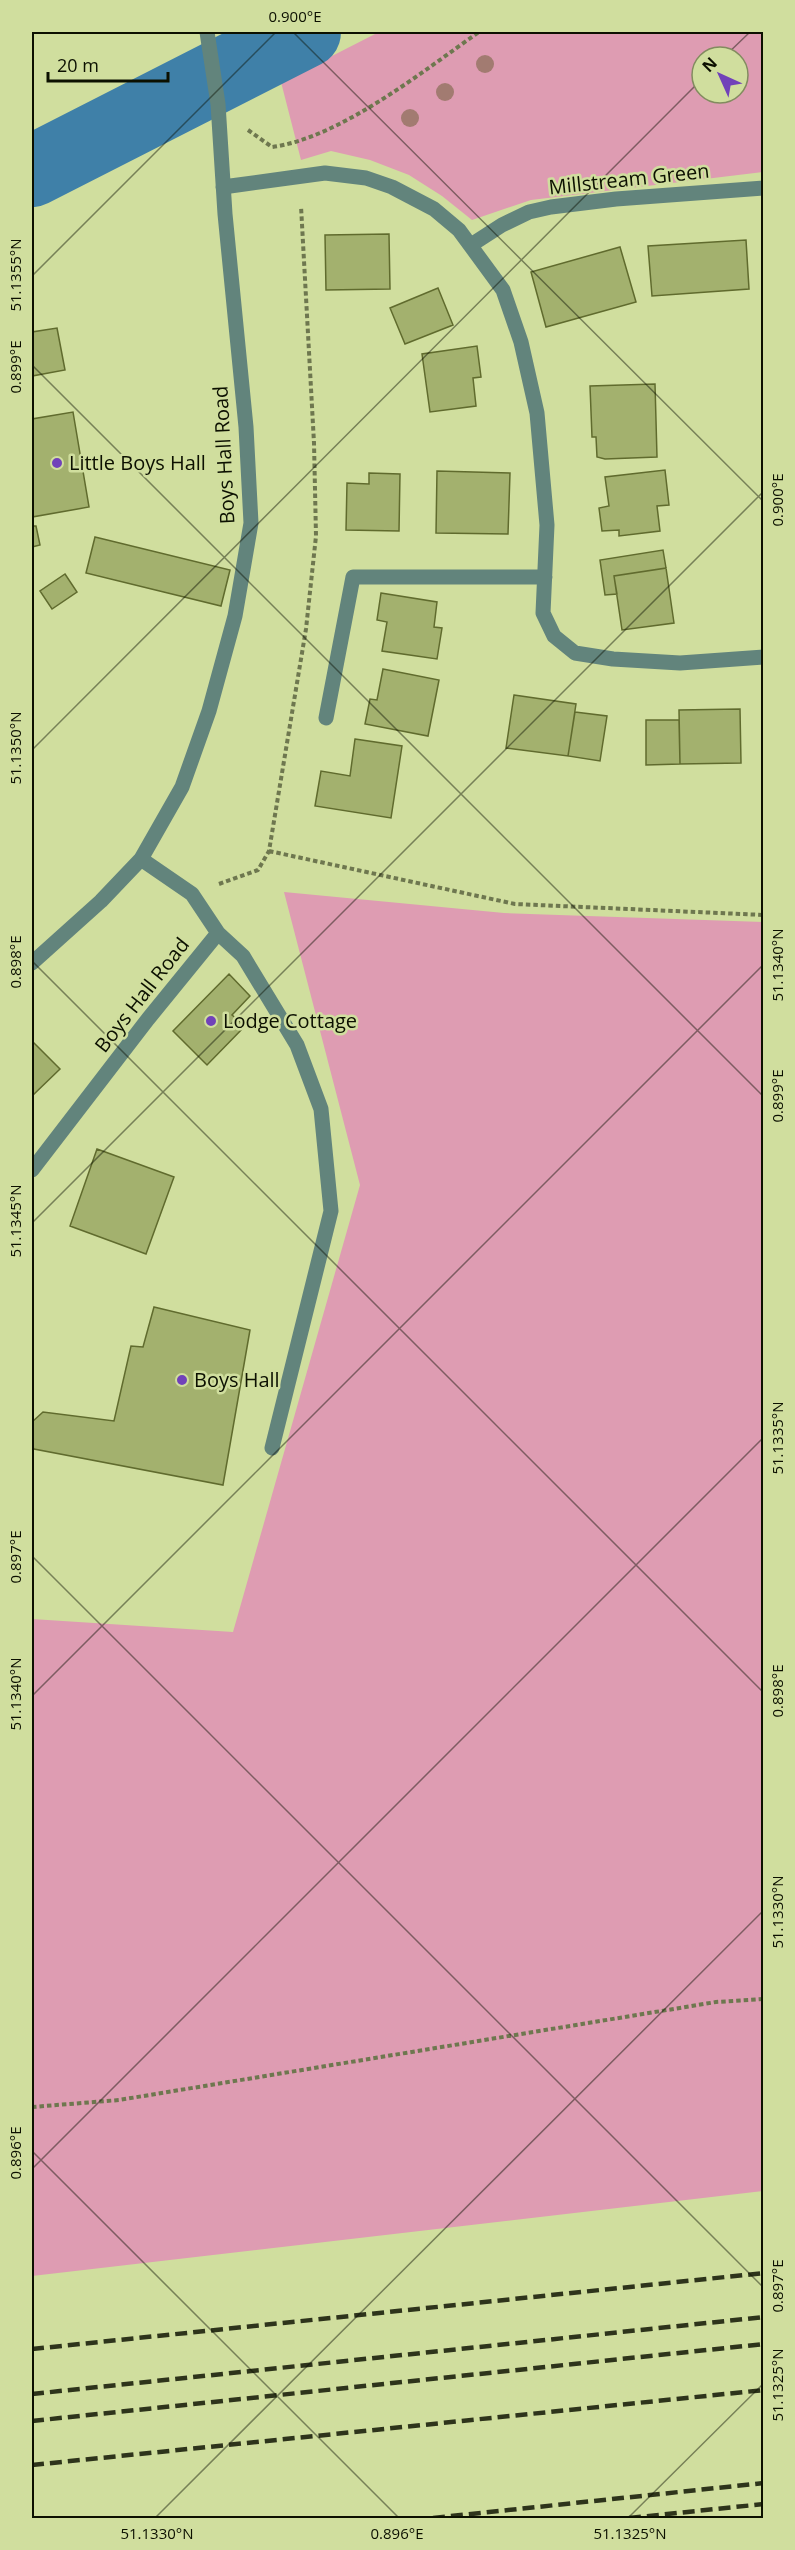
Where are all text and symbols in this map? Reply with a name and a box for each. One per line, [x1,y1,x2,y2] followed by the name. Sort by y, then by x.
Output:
[268,6,322,26] text: 0.900°E
[48,45,168,83] scale bar
[690,45,750,105] north arrow
[697,52,722,77] text: N
[57,53,99,77] text: 20 m
[547,157,711,200] street label: Millstream Green
[5,238,25,312] text: 51.1355°N
[5,340,25,394] text: 0.899°E
[206,385,241,525] street label: Boys Hall Road
[69,449,206,476] place label: Little Boys Hall
[50,456,64,470] marker: Little Boys Hall
[767,473,787,527] text: 0.900°E
[5,711,25,785] text: 51.1350°N
[767,928,787,1002] text: 51.1340°N
[88,932,195,1058] street label: Boys Hall Road
[5,935,25,989] text: 0.898°E
[223,1007,357,1034] place label: Lodge Cottage
[204,1014,218,1028] marker: Lodge Cottage
[767,1069,787,1123] text: 0.899°E
[5,1184,25,1258] text: 51.1345°N
[194,1366,280,1393] place label: Boys Hall
[175,1373,189,1387] marker: Boys Hall
[767,1401,787,1475] text: 51.1335°N
[5,1530,25,1584] text: 0.897°E
[5,1657,25,1731] text: 51.1340°N
[767,1664,787,1718] text: 0.898°E
[767,1875,787,1949] text: 51.1330°N
[5,2126,25,2180] text: 0.896°E
[767,2259,787,2313] text: 0.897°E
[767,2348,787,2422] text: 51.1325°N
[120,2523,194,2543] text: 51.1330°N
[370,2523,424,2543] text: 0.896°E
[593,2523,667,2543] text: 51.1325°N

